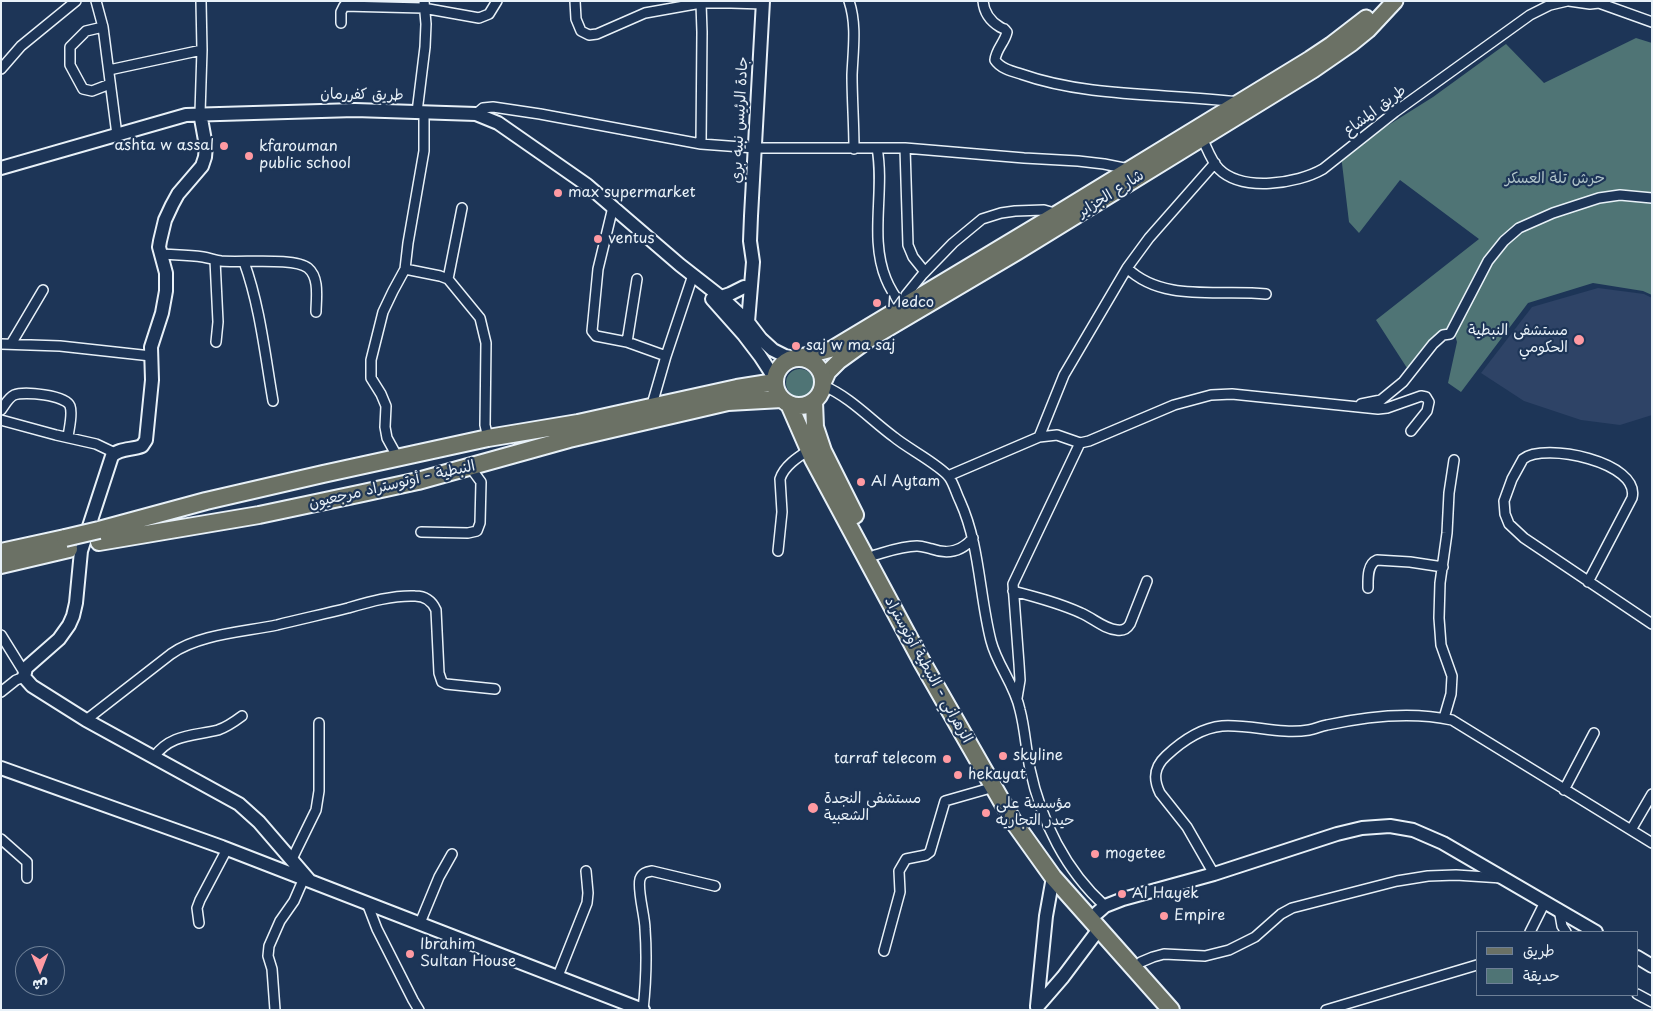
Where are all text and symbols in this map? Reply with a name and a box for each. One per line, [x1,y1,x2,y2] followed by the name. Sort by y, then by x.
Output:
[728,56,752,184] street label: جادة الرئيس نبيه بري
[1340,82,1410,140] street label: طريق المشاع
[320,85,404,105] street label: طريق كفررمان
[115,137,214,155] place label: ashta w assal
[259,138,351,173] place label: kfarouman public school
[218,140,230,152] marker: ashta w assal
[243,150,255,162] marker: kfarouman public school
[1074,167,1148,221] street label: شارع الجزاير
[1505,170,1605,188] park label: حرش تلة العسكر
[568,184,696,202] place label: max supermarket
[552,187,564,199] marker: max supermarket
[608,230,654,248] place label: ventus
[592,233,604,245] marker: ventus
[887,294,934,312] place label: Medco
[871,297,883,309] marker: Medco
[1468,322,1568,357] place label: مستشفى النبطية الحكومي
[1572,333,1586,347] marker: مستشفى النبطية الحكومي
[806,337,895,355] place label: saj w ma saj
[790,340,802,352] marker: saj w ma saj
[307,457,477,513] street label: النبطية - أوتوستراد مرجعيون
[871,473,940,491] place label: Al Aytam
[855,476,867,488] marker: Al Aytam
[880,594,976,746] street label: الزهراني - النبطية أوتوستراد
[1013,747,1063,765] place label: skyline
[834,750,937,768] place label: tarraf telecom
[997,750,1009,762] marker: skyline
[941,753,953,765] marker: tarraf telecom
[968,766,1026,784] place label: hekayat
[952,769,964,781] marker: hekayat
[824,790,921,825] place label: مستشفى النجدة الشعبية
[996,795,1075,830] place label: مؤسسة علي حيدر التجاريه
[806,801,820,815] marker: مستشفى النجدة الشعبية
[980,807,992,819] marker: مؤسسة علي حيدر التجاريه
[1105,845,1166,863] place label: mogetee
[1089,848,1101,860] marker: mogetee
[1132,885,1199,903] place label: Al Hayek
[1116,888,1128,900] marker: Al Hayek
[1174,907,1225,925] place label: Empire
[1158,910,1170,922] marker: Empire
[1476,931,1638,996] legend
[420,936,516,971] place label: Ibrahim Sultan House
[1523,938,1555,961] text: طريق
[15,946,65,996] north arrow
[404,948,416,960] marker: Ibrahim Sultan House
[1523,963,1560,986] text: حديقة
[32,975,48,996] text: ش

